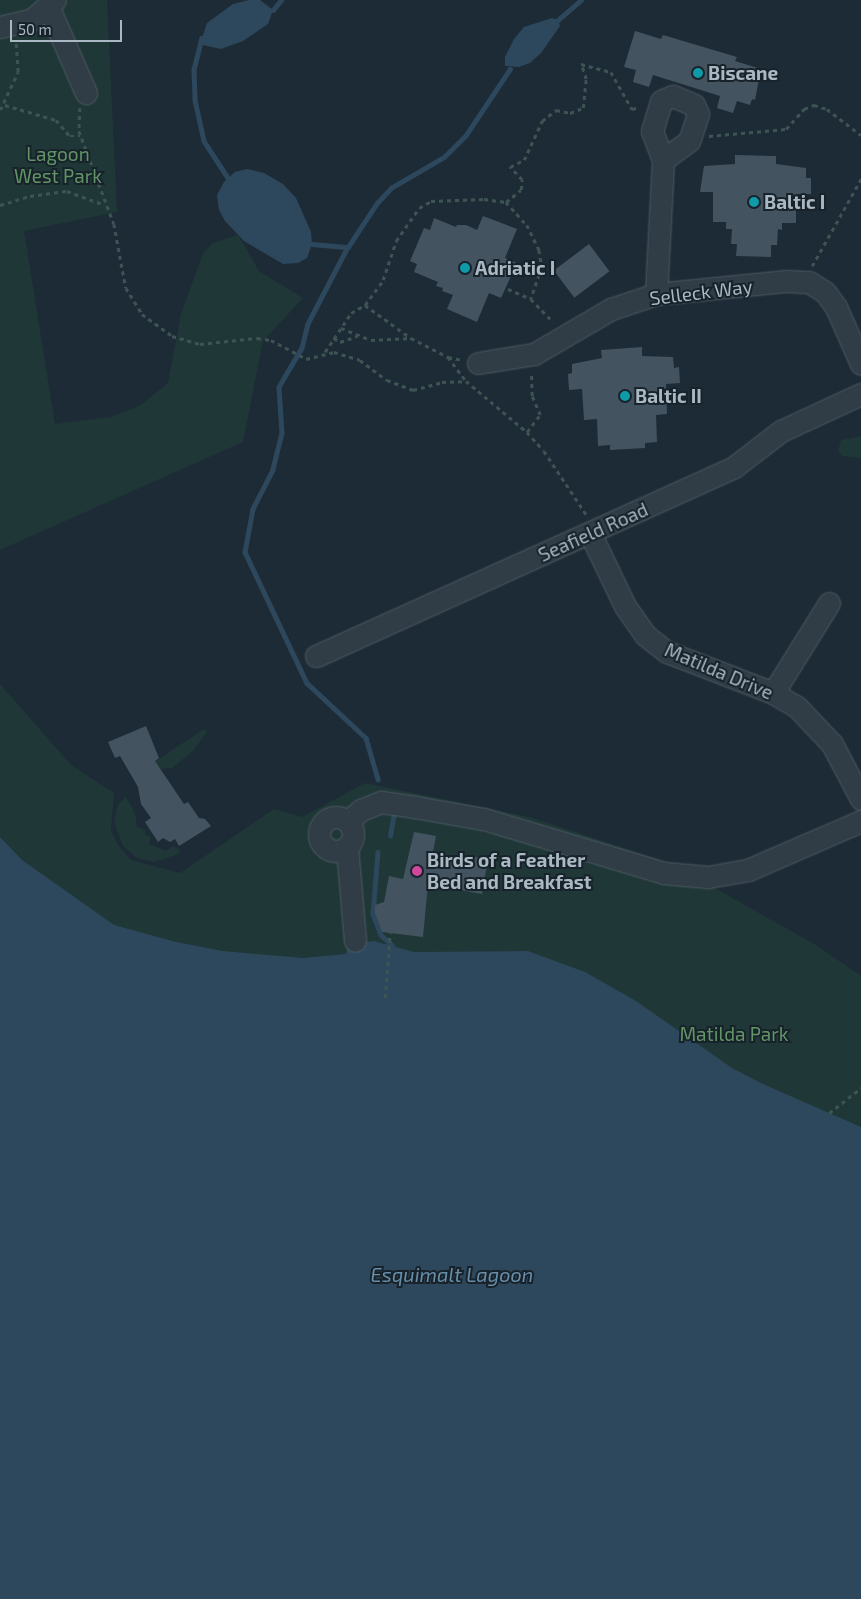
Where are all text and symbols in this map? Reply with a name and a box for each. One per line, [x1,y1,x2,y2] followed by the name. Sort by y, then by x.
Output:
[12,10,125,42] scale bar
[18,20,52,38] text: 50 m
[708,62,778,84] place label: Biscane
[692,67,704,79] marker: Biscane
[14,143,102,187] park label: Lagoon West Park
[764,191,825,213] place label: Baltic I
[748,196,760,208] marker: Baltic I
[475,257,555,279] place label: Adriatic I
[459,262,471,274] marker: Adriatic I
[648,274,754,310] street label: Selleck Way
[635,385,702,407] place label: Baltic II
[619,390,631,402] marker: Baltic II
[535,498,651,566] street label: Seafield Road
[661,638,777,704] street label: Matilda Drive
[427,849,592,893] place label: Birds of a Feather Bed and Breakfast
[411,865,423,877] marker: Birds of a Feather Bed and Breakfast
[679,1023,789,1045] park label: Matilda Park
[371,1262,533,1286] water label: Esquimalt Lagoon

